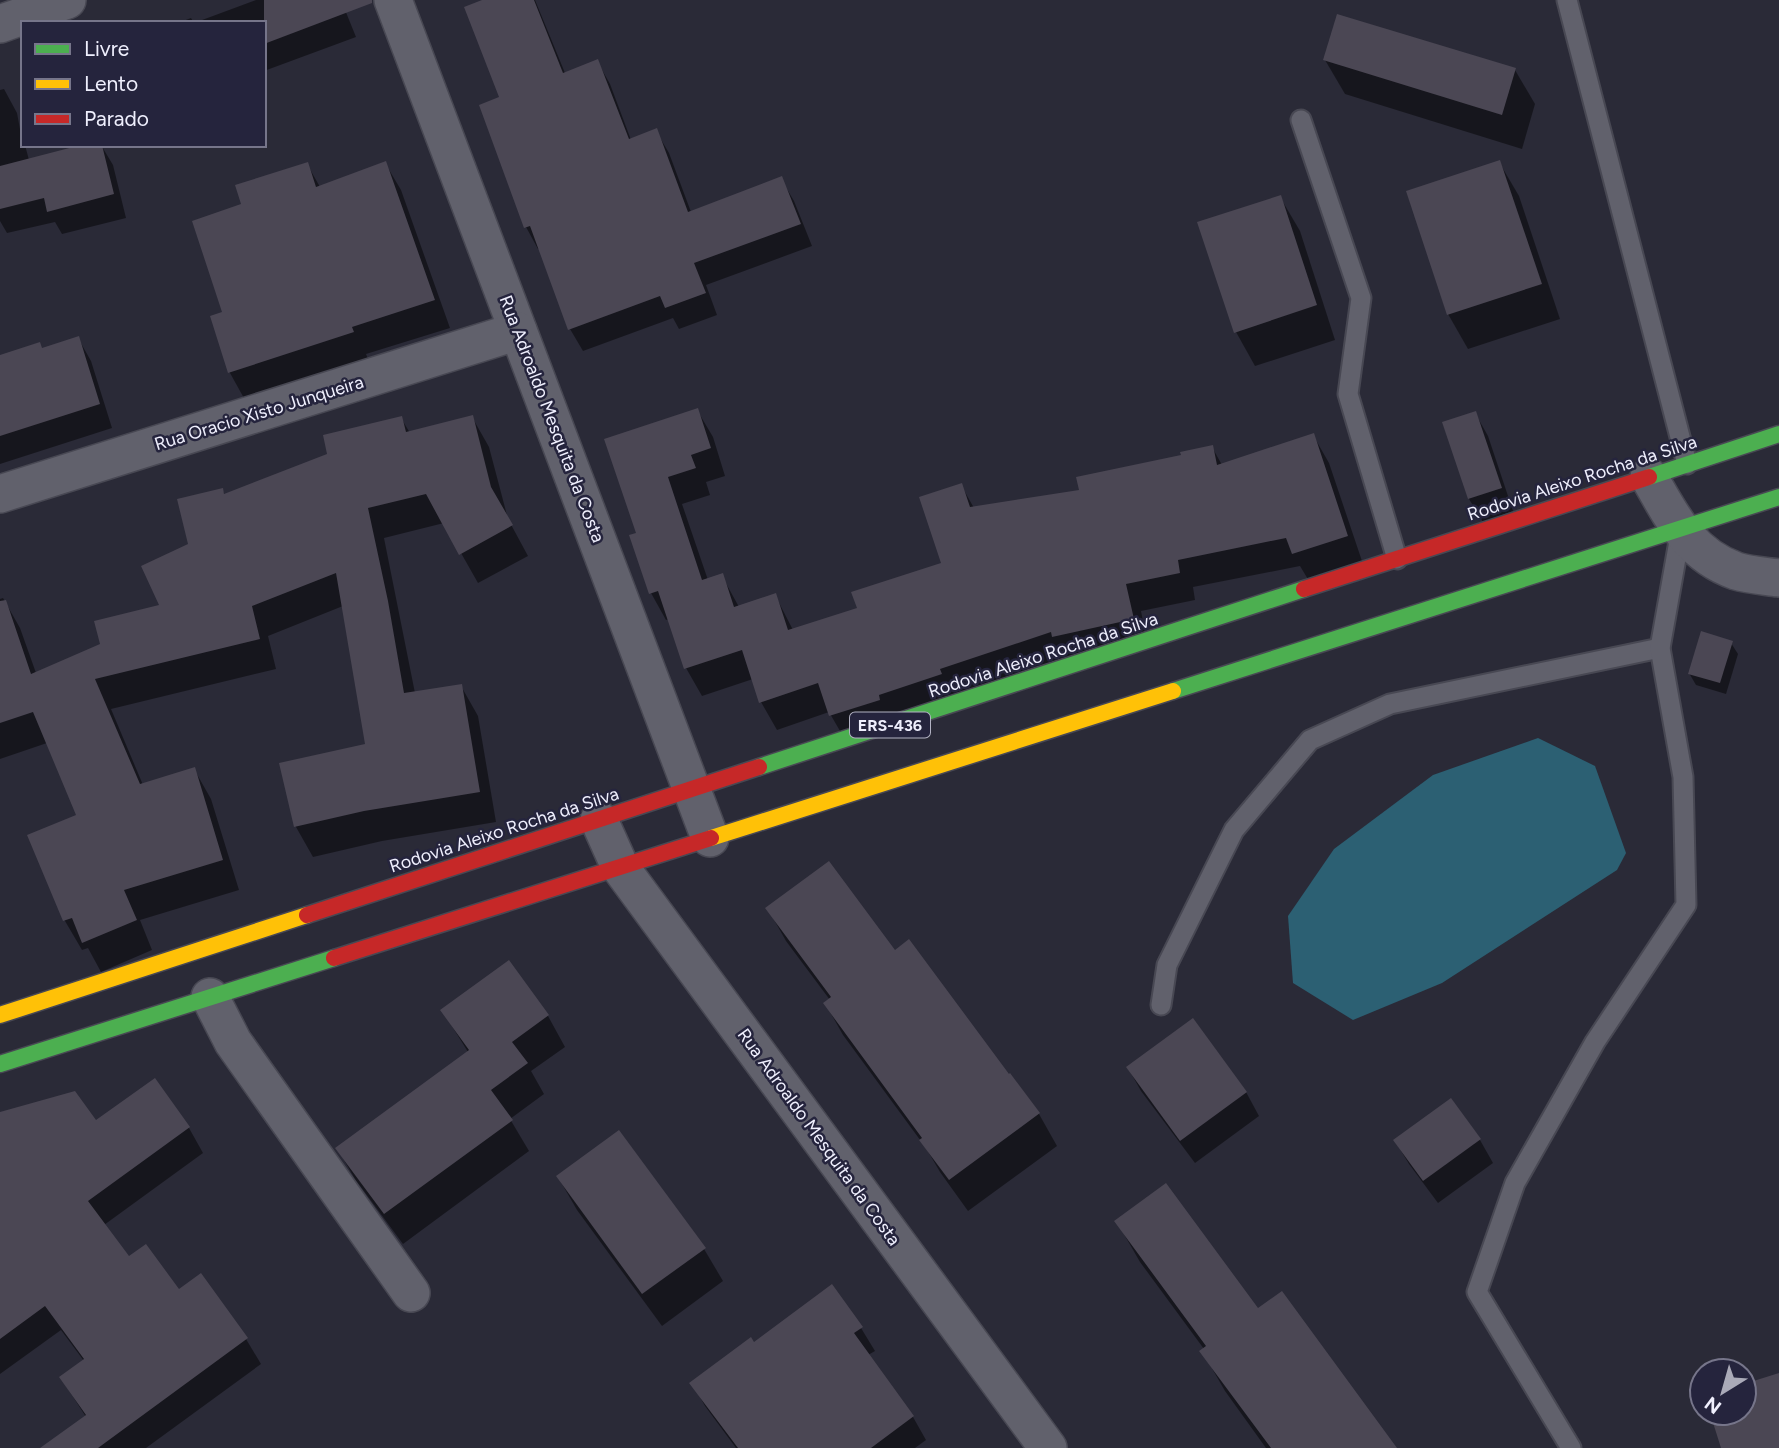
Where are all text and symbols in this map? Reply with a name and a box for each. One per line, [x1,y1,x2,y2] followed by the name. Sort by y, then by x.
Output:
[21,21,266,147] legend
[84,36,129,61] text: Livre
[84,71,138,96] text: Lento
[84,106,149,131] text: Parado
[495,292,609,546] street label: Rua Adroaldo Mesquita da Costa
[152,371,366,455] street label: Rua Oracio Xisto Junqueira
[1465,430,1699,526] street label: Rodovia Aleixo Rocha da Silva
[926,607,1160,703] street label: Rodovia Aleixo Rocha da Silva
[850,712,930,738] road number: ERS-436
[387,782,621,878] street label: Rodovia Aleixo Rocha da Silva
[733,1024,905,1250] street label: Rua Adroaldo Mesquita da Costa
[1688,1357,1758,1427] north arrow
[1700,1392,1726,1419] text: N

